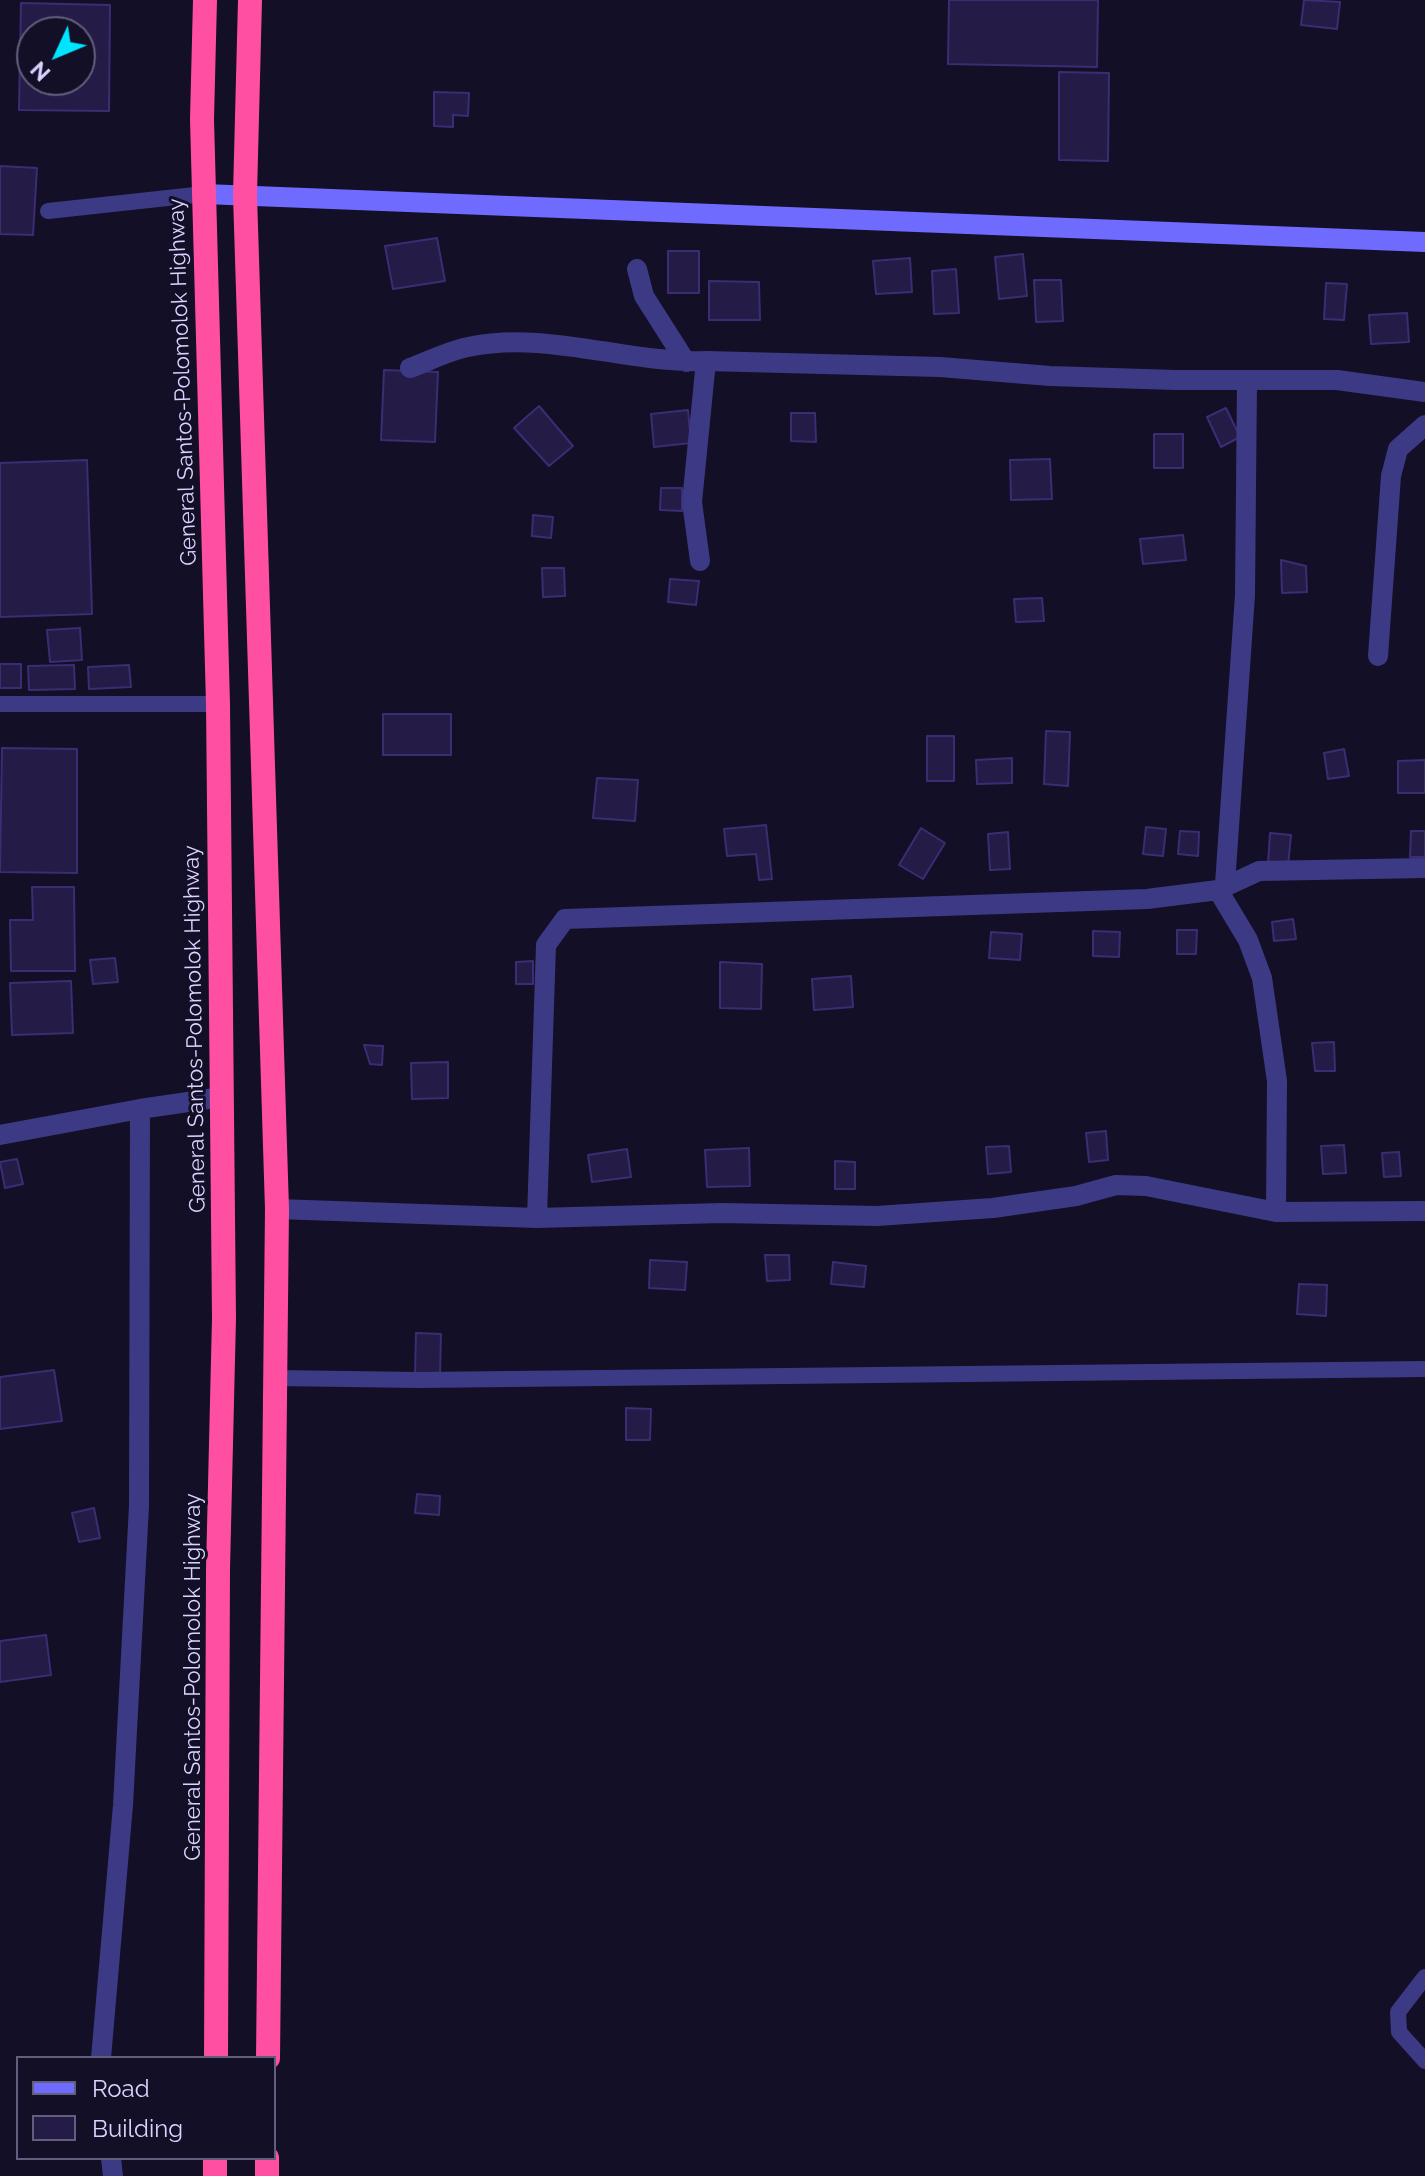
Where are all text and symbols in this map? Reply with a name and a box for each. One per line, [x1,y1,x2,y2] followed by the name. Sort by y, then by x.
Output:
[16,16,96,96] north arrow
[25,56,55,86] text: N
[163,198,203,566] street label: General Santos-Polomolok Highway
[179,845,211,1213] street label: General Santos-Polomolok Highway
[180,1493,206,1861] street label: General Santos-Polomolok Highway
[16,2056,276,2160] legend
[92,2074,150,2103] text: Road
[92,2114,183,2143] text: Building

